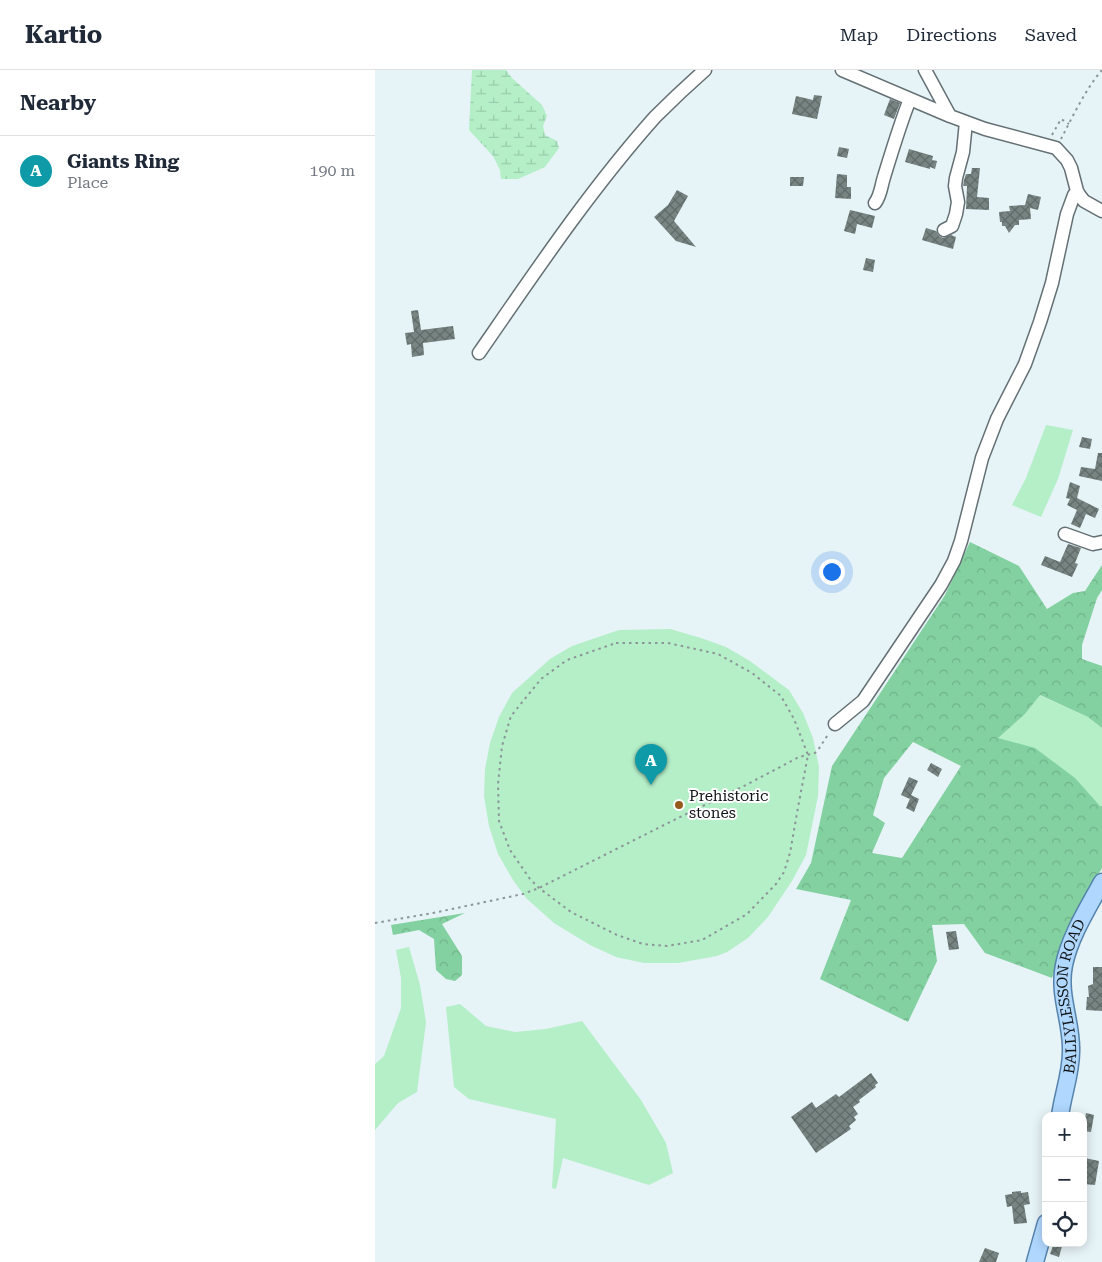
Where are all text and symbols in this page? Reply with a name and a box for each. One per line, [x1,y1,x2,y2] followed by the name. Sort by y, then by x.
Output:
[25,21,102,49] text: Kartio
[840,24,878,45] text: Map
[906,24,997,45] text: Directions
[1025,24,1077,45] text: Saved
[20,91,96,115] text: Nearby
[67,150,179,173] text: Giants Ring
[30,161,42,180] text: A
[309,161,355,180] text: 190 m
[67,173,108,192] text: Place
[819,559,845,585] your location
[635,744,667,785] pin: A
[689,787,768,822] place label: Prehistoric stones
[673,799,685,811] marker: Prehistoric stones
[1053,916,1089,1075] street label: BALLYLESSON ROAD
[1042,1112,1087,1247] map controls
[1042,1112,1087,1157] button: +
[1042,1157,1087,1202] button: −
[1042,1202,1087,1247] button: locate

